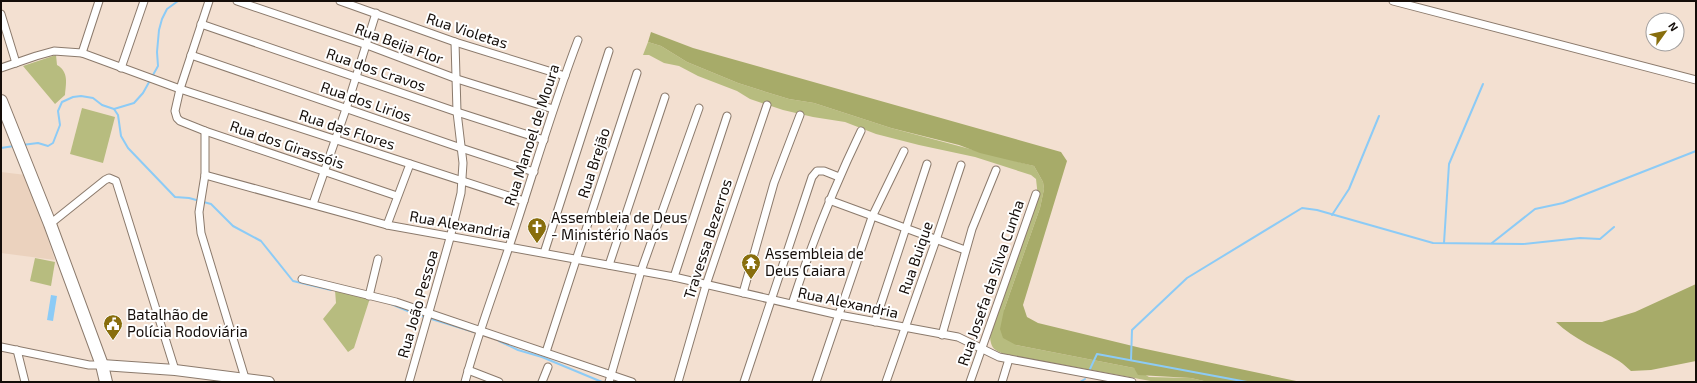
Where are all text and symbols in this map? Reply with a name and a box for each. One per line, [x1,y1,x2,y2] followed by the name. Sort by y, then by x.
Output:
[424,8,510,52] street label: Rua Violetas
[1645,12,1685,52] north arrow
[352,19,446,68] street label: Rua Beija Flor
[1666,19,1681,33] text: N
[324,44,429,95] street label: Rua dos Cravos
[500,62,562,208] street label: Rua Manoel de Moura
[319,77,414,125] street label: Rua dos Lirios
[297,105,398,153] street label: Rua das Flores
[228,116,347,172] street label: Rua dos Girassóis
[573,125,614,201] street label: Rua Brejão
[679,176,735,301] street label: Travessa Bezerros
[953,197,1027,368] street label: Rua Josefa da Silva Cunha
[408,206,512,242] street label: Rua Alexandria
[551,208,687,243] place label: Assembleia de Deus - Ministério Naós
[526,216,548,244] church icon: Assembleia de Deus - Ministério Naós
[894,219,936,297] street label: Rua Buique
[765,244,864,279] place label: Assembleia de Deus Caiara
[393,248,441,360] street label: Rua João Pessoa
[740,252,762,280] temple icon: Assembleia de Deus Caiara
[796,283,900,321] street label: Rua Alexandria
[127,305,248,340] place label: Batalhão de Polícia Rodoviária
[102,313,124,341] public building icon: Batalhão de Polícia Rodoviária

